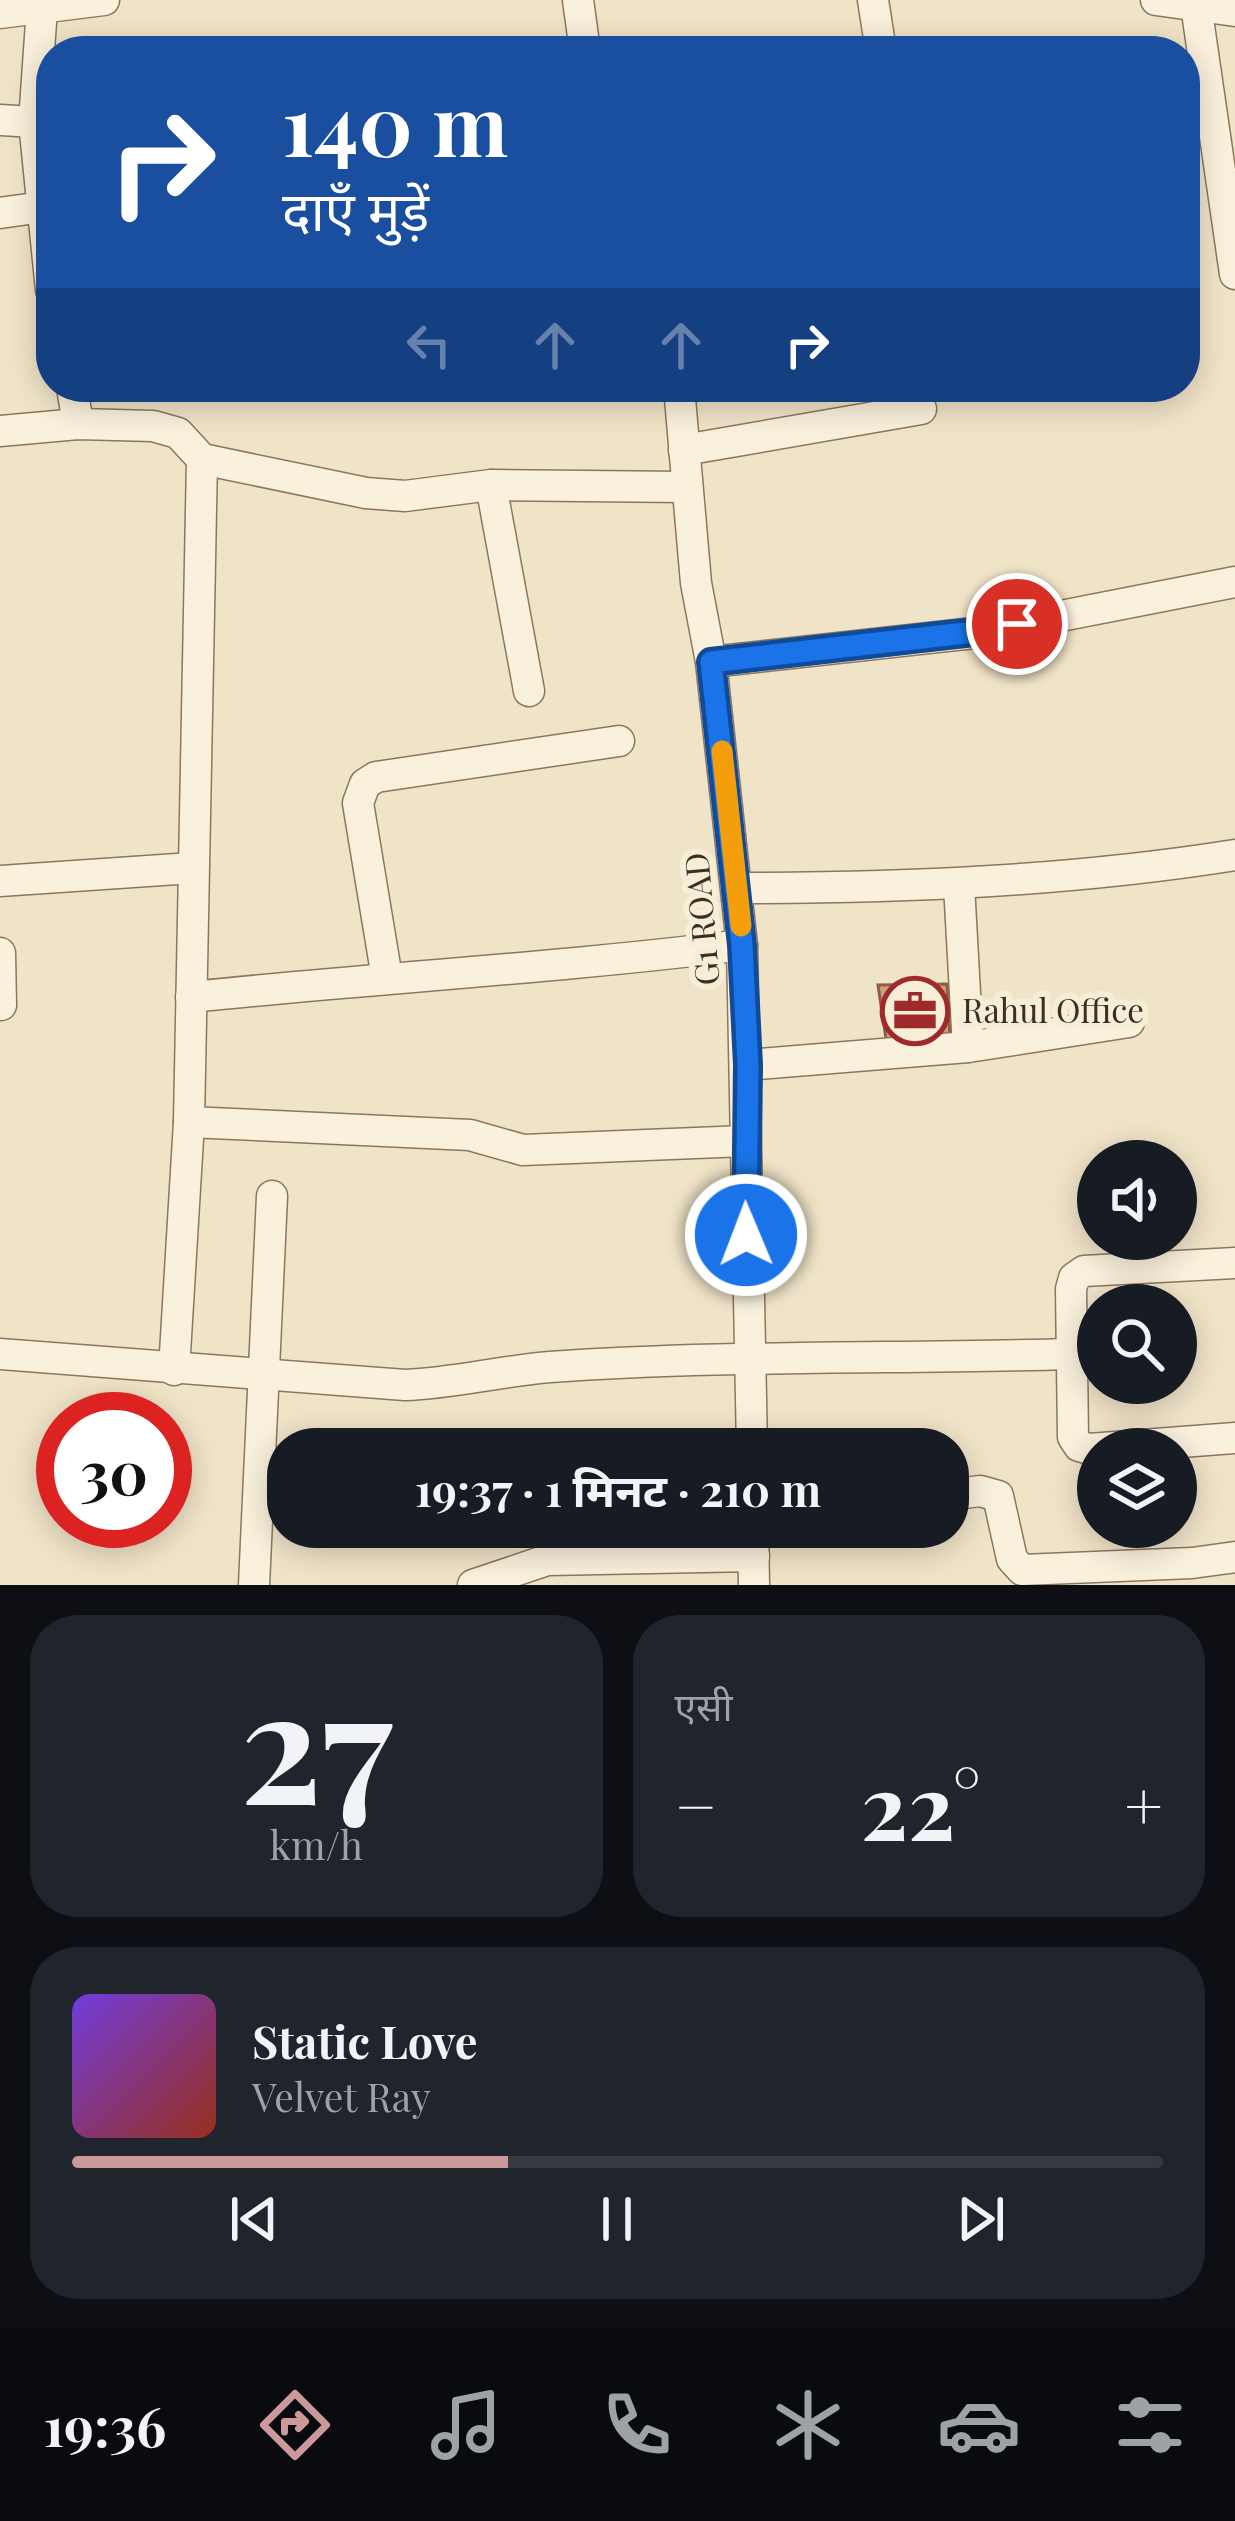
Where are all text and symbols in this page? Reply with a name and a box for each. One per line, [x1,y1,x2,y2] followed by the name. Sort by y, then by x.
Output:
[282,66,508,178] text: 140 m
[84,84,240,240] icon: right
[282,173,429,245] text: दाएँ मुड़ें
[396,312,462,378] icon: left
[522,312,588,378] icon: ahead
[648,312,714,378] icon: ahead
[774,312,840,378] icon: right
[966,573,1068,675] pin
[984,591,1050,657] icon: arrive
[672,851,728,987] street label: G1 ROAD
[880,976,950,1046] office icon: Rahul Office
[962,987,1144,1031] place label: Rahul Office
[1077,1140,1197,1548] map controls
[1077,1140,1197,1260] button: sound
[683,1172,809,1298] position arrow
[1077,1284,1197,1404] button: search
[36,1392,192,1548] speed limit sign: 30
[1077,1428,1197,1548] button: layers
[415,1458,821,1518] text: 19:37 · 1 मिनट · 210 m
[240,1636,393,1844] text: 27
[675,1679,733,1731] text: एसी
[861,1744,981,1864] text: 22°
[675,1760,717,1848] text: −
[1124,1760,1163,1848] text: +
[269,1818,363,1870] text: km/h
[252,2010,477,2070] text: Static Love
[252,2070,431,2122] text: Velvet Ray
[221,2186,287,2252] icon: previous
[584,2186,650,2252] icon: pause
[948,2186,1014,2252] icon: next
[253,2383,337,2467] icon: directions
[424,2383,508,2467] icon: music
[595,2383,679,2467] icon: phone
[766,2383,850,2467] icon: climate
[937,2383,1021,2467] icon: car
[1108,2383,1192,2467] icon: filters
[43,2389,166,2461] text: 19:36

